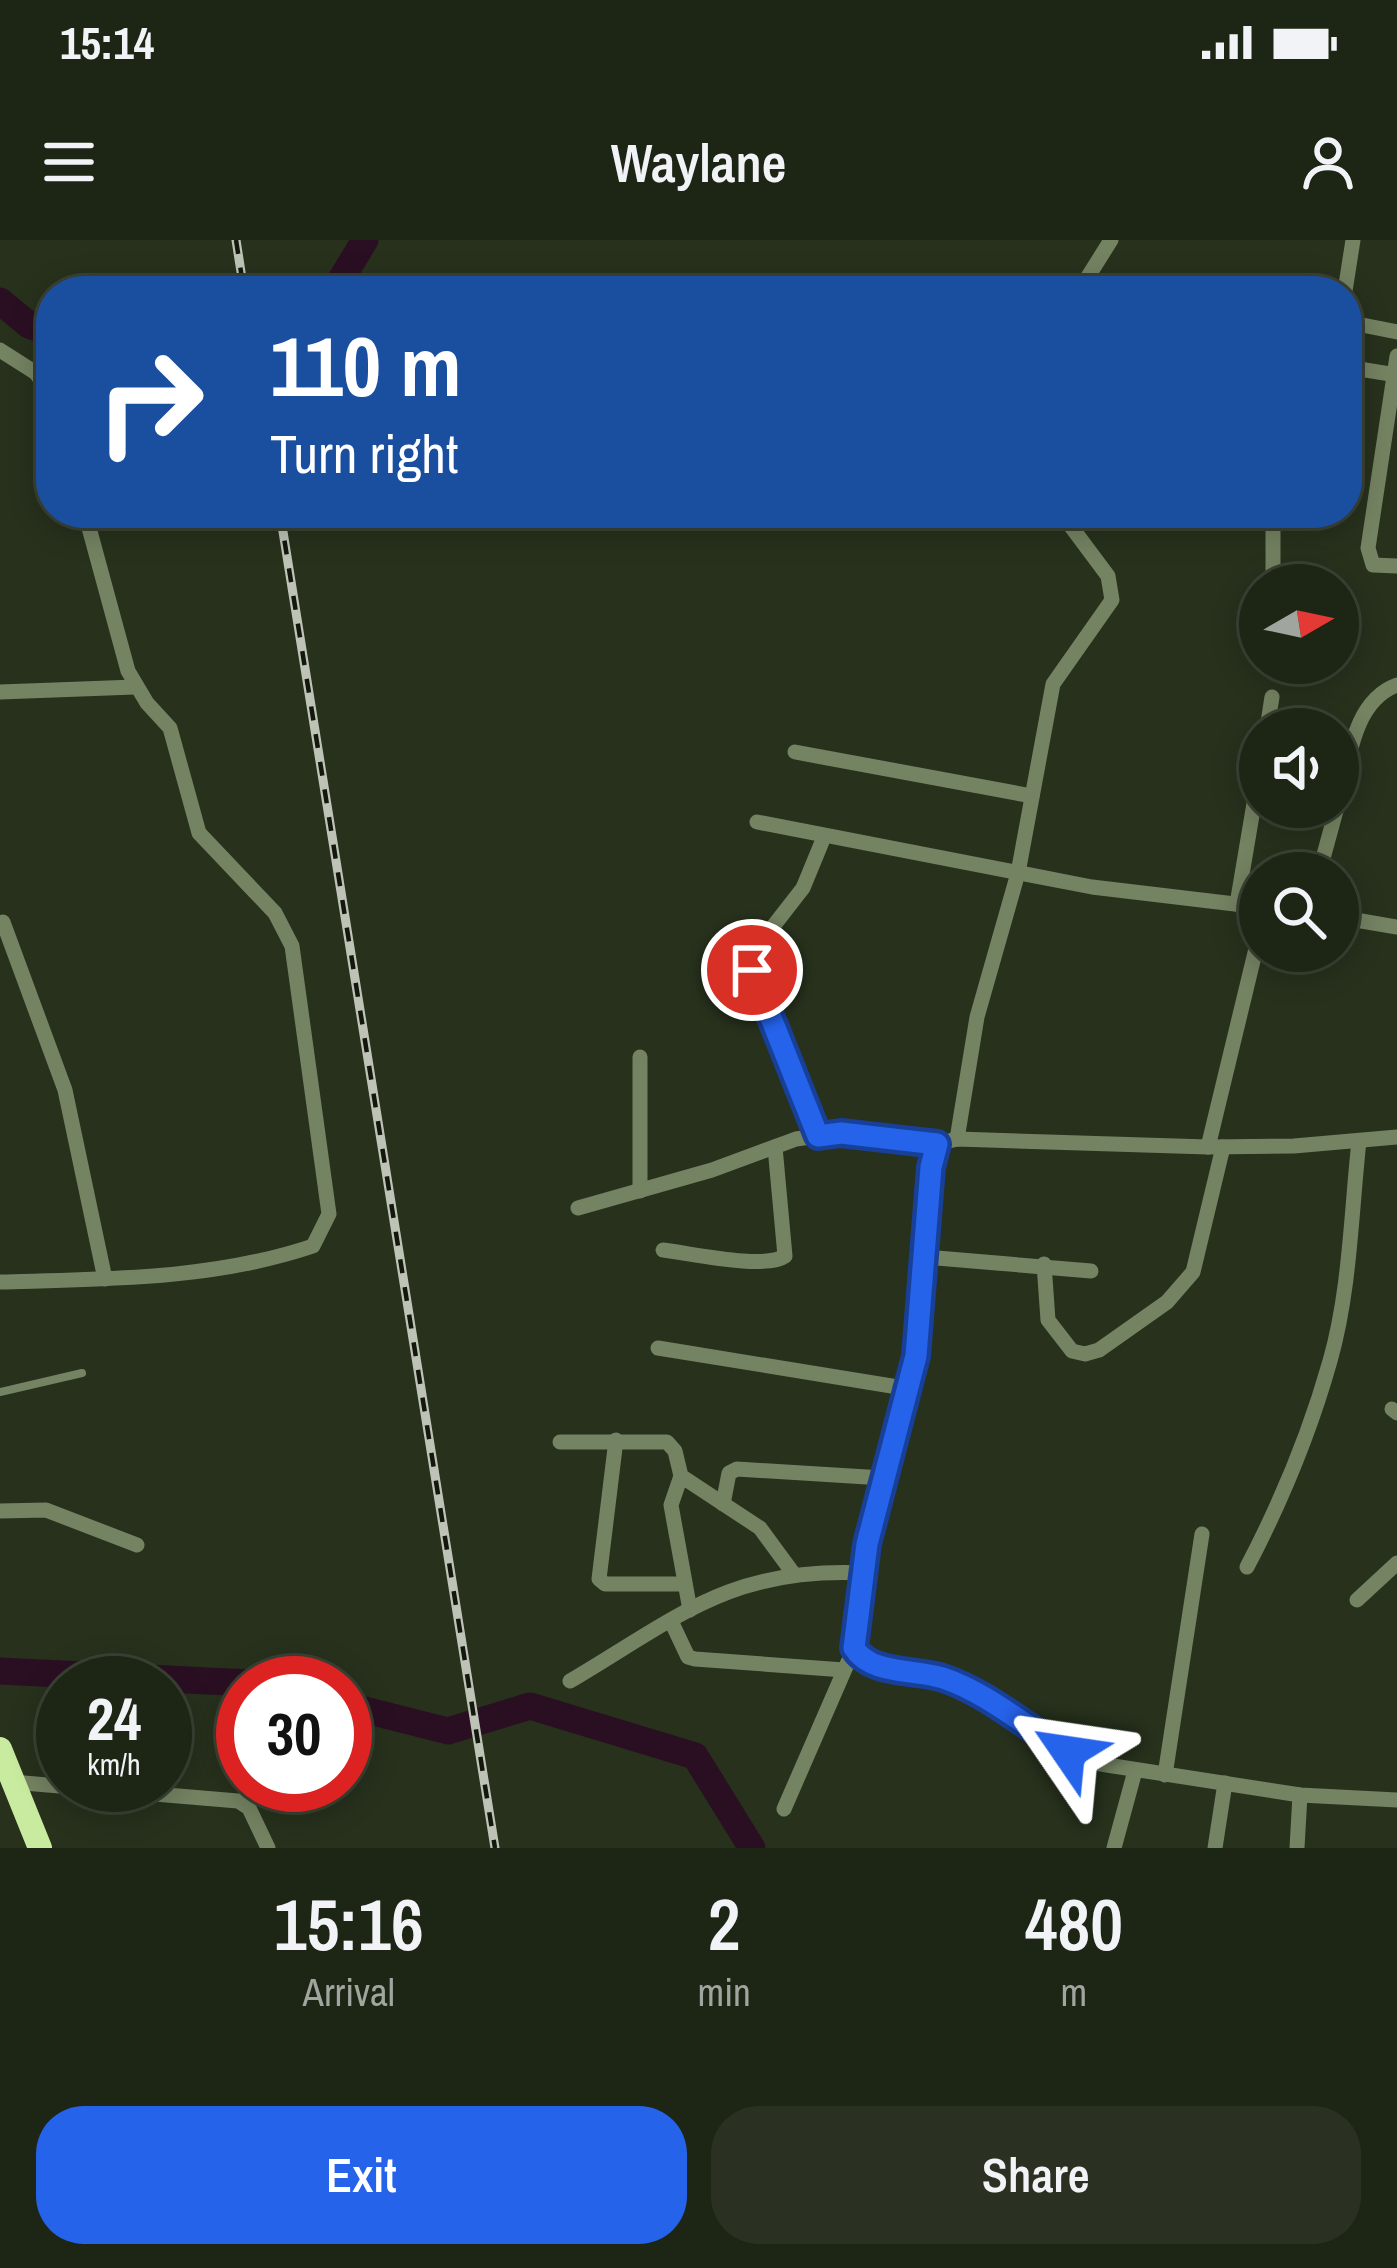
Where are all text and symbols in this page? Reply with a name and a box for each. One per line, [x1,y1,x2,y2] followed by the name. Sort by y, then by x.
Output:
[60,12,154,73] text: 15:14
[611,126,786,199] text: Waylane
[36,129,102,195] icon: menu
[1295,129,1361,195] icon: person
[270,309,462,422] text: 110 m
[72,324,228,480] icon: right
[270,417,458,490] text: Turn right
[1239,564,1359,684] north arrow
[1239,564,1359,972] map controls
[1239,708,1359,828] button: sound
[1239,852,1359,972] button: search
[701,919,803,1021] pin
[719,937,785,1003] icon: arrive
[216,1656,372,1812] speed limit sign: 30
[87,1678,141,1759] text: 24
[1005,1689,1131,1815] position arrow
[87,1744,141,1784] text: km/h
[274,1875,424,1972] text: 15:16
[708,1875,741,1972] text: 2
[1025,1875,1123,1972] text: 480
[303,1966,395,2018] text: Arrival
[698,1966,751,2018] text: min
[1061,1966,1087,2018] text: m
[36,2106,687,2244] button: Exit
[711,2106,1361,2244] button: Share

